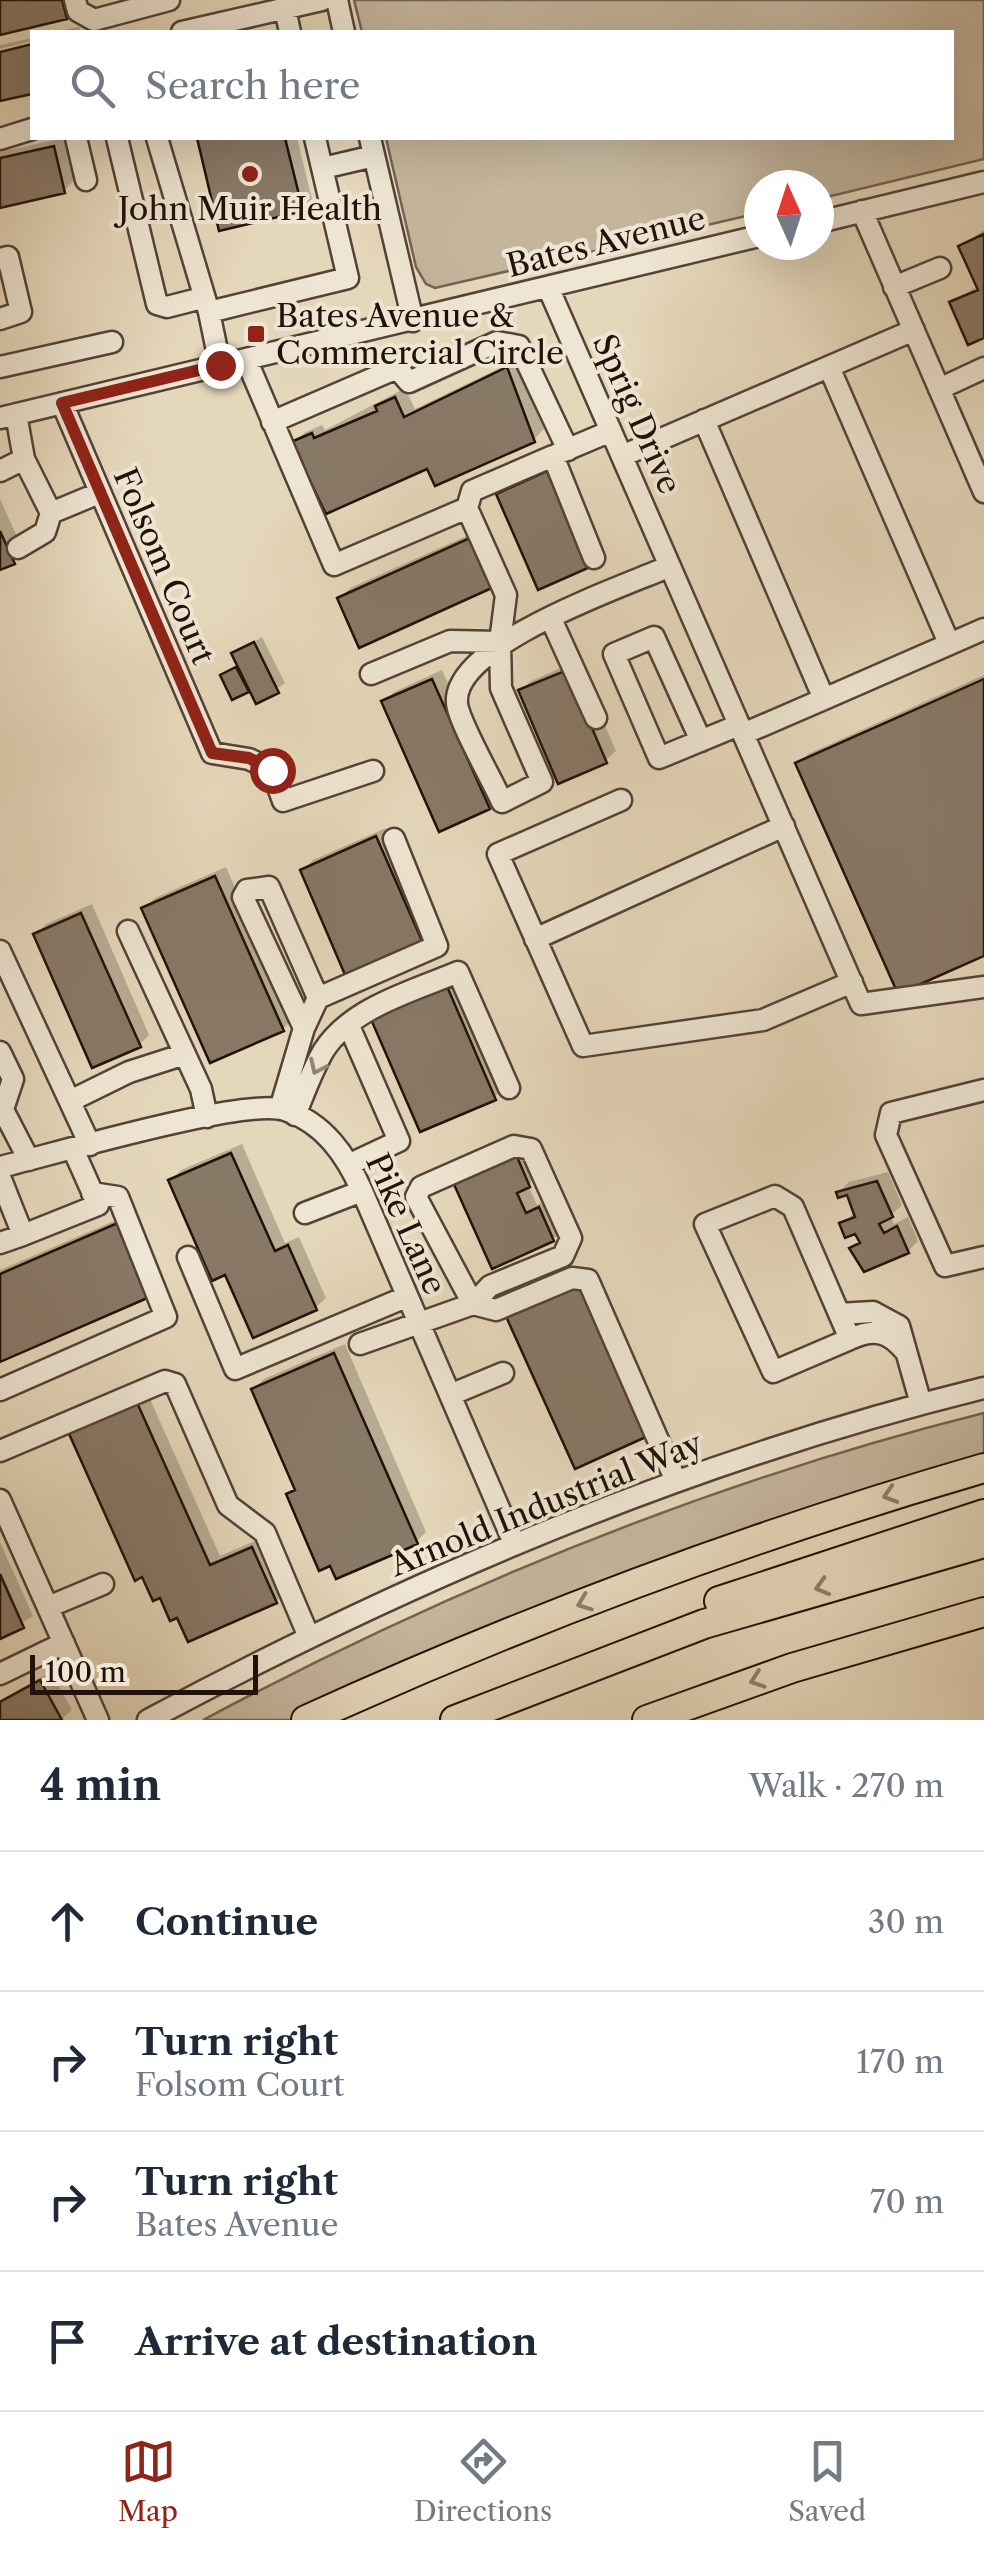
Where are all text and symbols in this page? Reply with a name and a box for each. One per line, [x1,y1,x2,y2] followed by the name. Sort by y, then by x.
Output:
[30,30,954,140] search box
[65,58,120,113] icon: search
[145,62,360,109] text: Search here
[239,163,261,185] marker: John Muir Health
[744,170,834,260] north arrow
[113,189,382,228] place label: John Muir Health
[502,198,709,285] street label: Bates Avenue
[276,296,564,372] place label: Bates Avenue & Commercial Circle
[245,323,267,345] marker: Bates Avenue & Commercial Circle
[585,328,690,500] street label: Sprig Drive
[198,343,244,389] route end
[106,462,224,670] street label: Folsom Court
[250,748,296,794] route start
[309,1057,329,1075] one-way arrow
[358,1147,455,1300] street label: Pike Lane
[383,1423,709,1584] street label: Arnold Industrial Way
[883,1483,900,1504] one-way arrow
[815,1575,832,1596] one-way arrow
[576,1591,593,1611] one-way arrow
[30,1650,258,1694] scale bar
[45,1655,126,1689] text: 100 m
[749,1669,766,1689] one-way arrow
[40,1759,161,1811] text: 4 min
[749,1766,944,1805] text: Walk · 270 m
[40,1894,95,1949] icon: ahead
[135,1898,318,1945] text: Continue
[868,1902,944,1941] text: 30 m
[135,2018,338,2065] text: Turn right
[40,2034,95,2089] icon: right
[856,2042,944,2081] text: 170 m
[135,2065,344,2104] text: Folsom Court
[135,2158,338,2205] text: Turn right
[40,2174,95,2229] icon: right
[870,2182,944,2221] text: 70 m
[135,2205,338,2244] text: Bates Avenue
[40,2314,95,2369] icon: arrive
[135,2318,538,2365] text: Arrive at destination
[118,2434,178,2528] tab: Map
[414,2434,552,2528] tab: Directions
[788,2434,866,2528] tab: Saved

